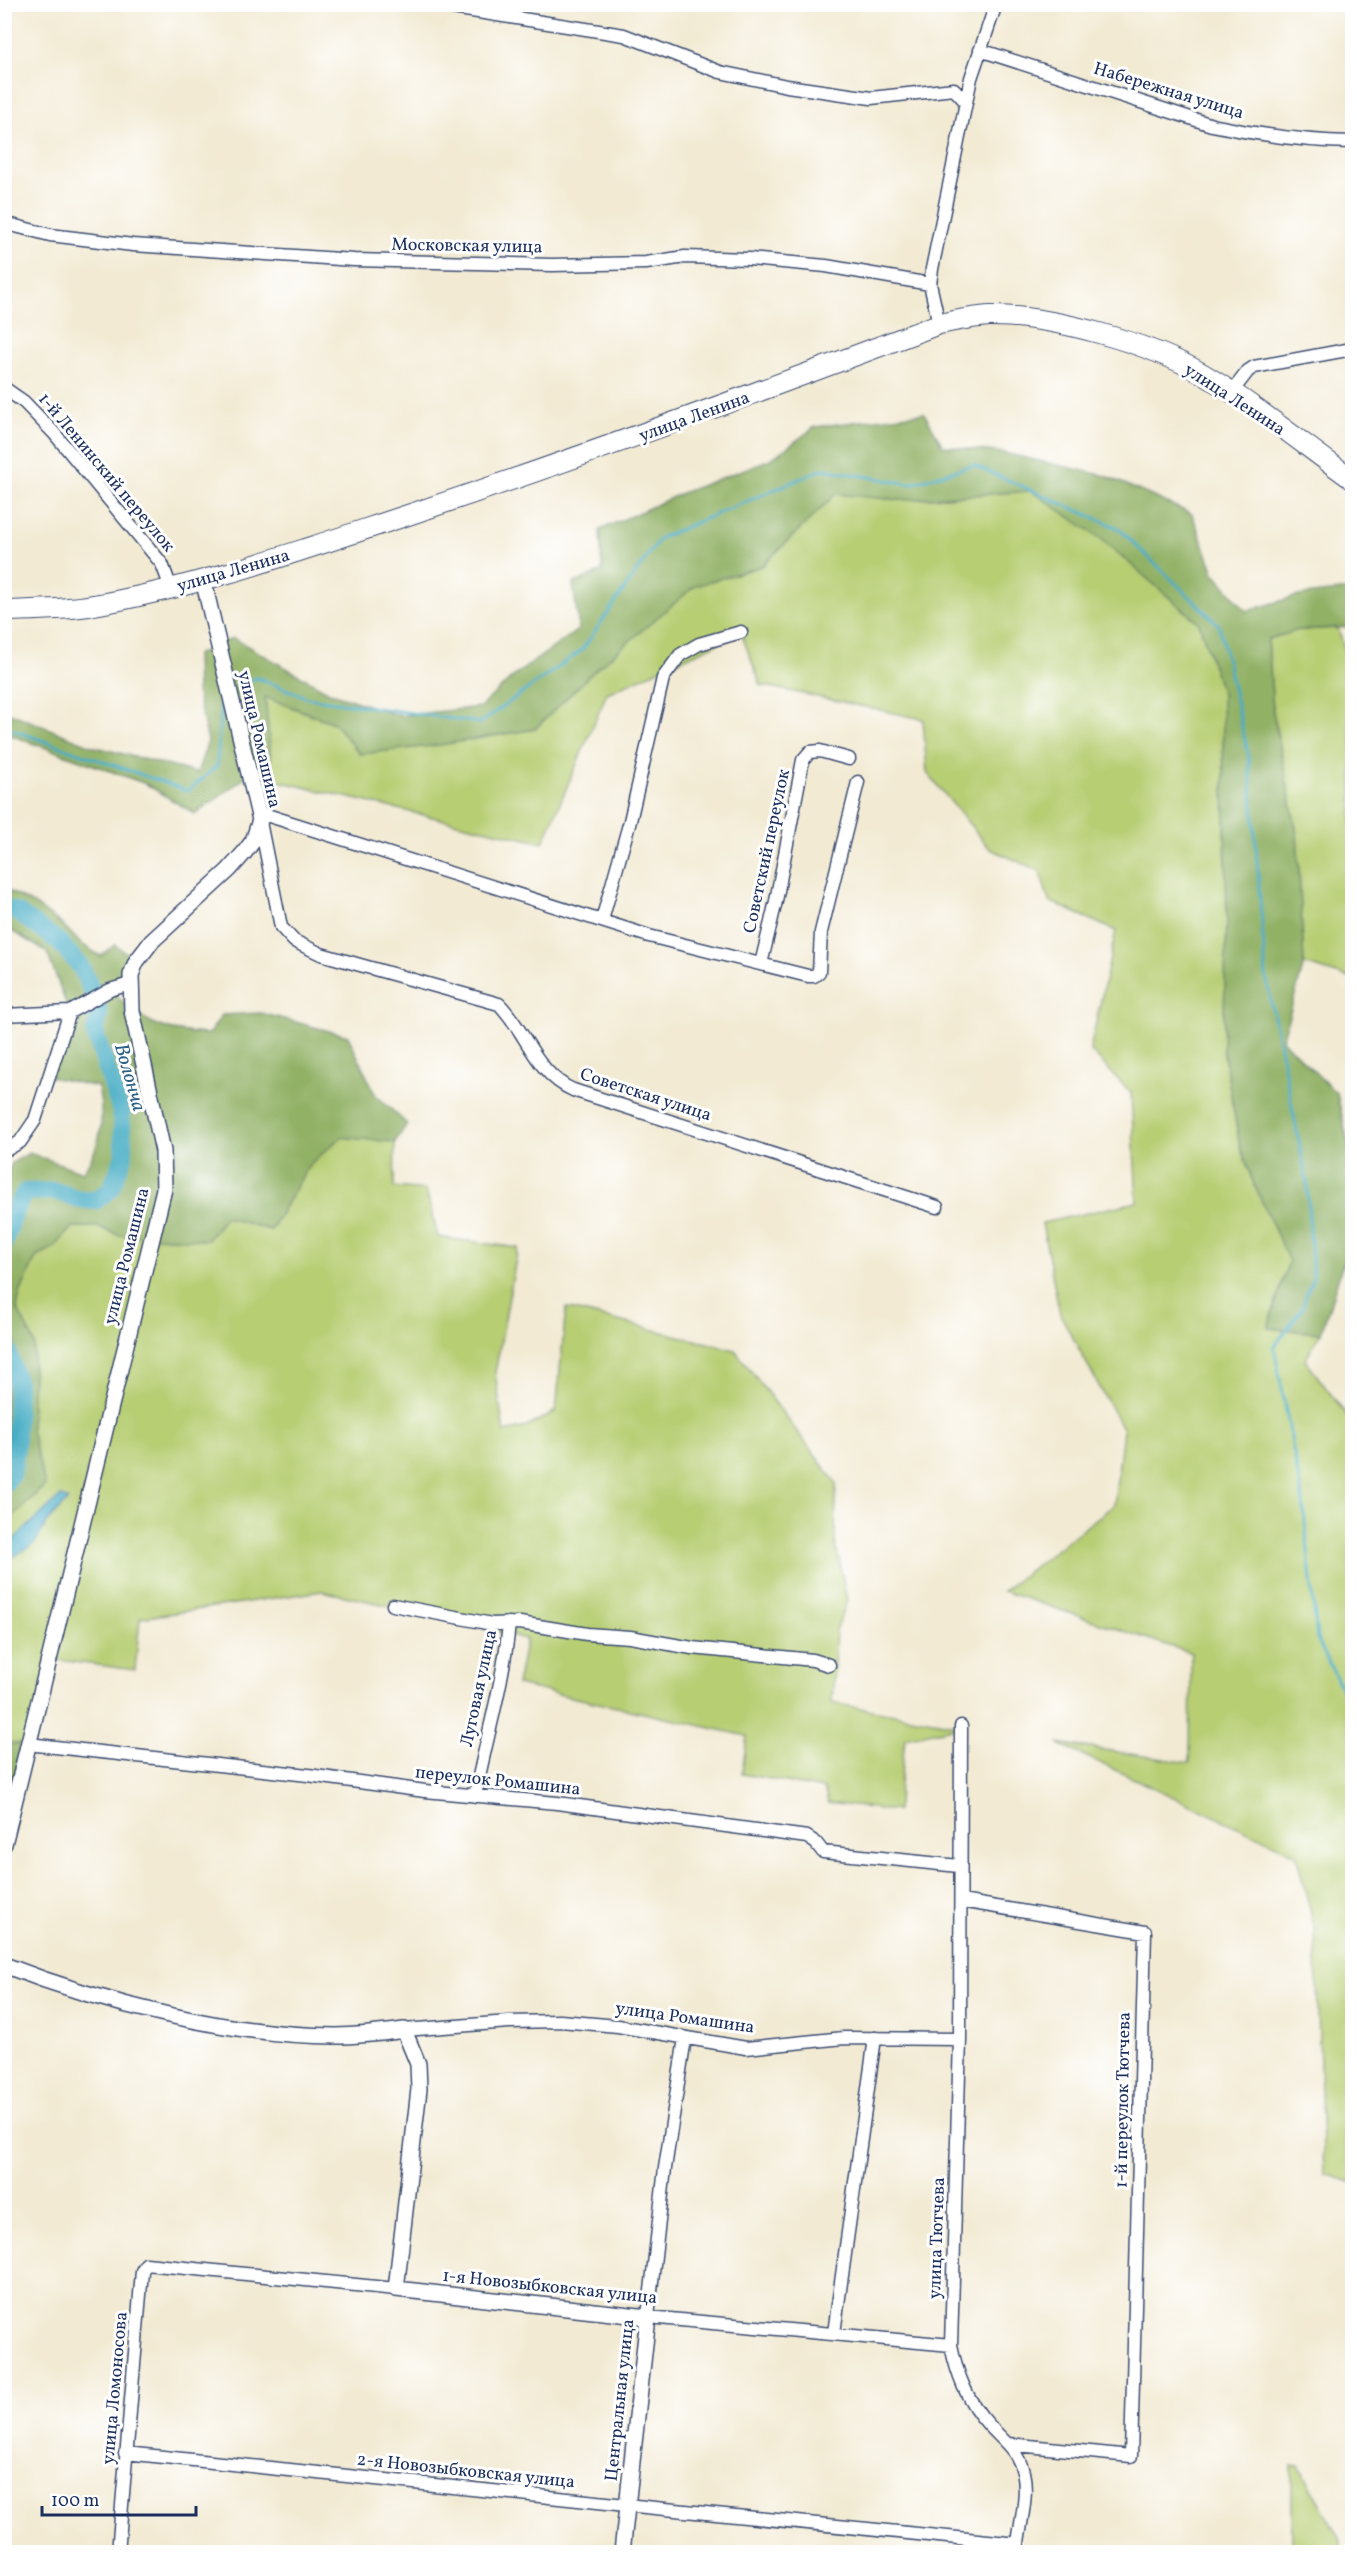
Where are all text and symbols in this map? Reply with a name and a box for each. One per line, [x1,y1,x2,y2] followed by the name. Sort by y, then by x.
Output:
[1090,57,1247,126] street label: Набережная улица
[391,233,543,260] street label: Московская улица
[1179,358,1290,442] street label: улица Ленина
[636,386,753,449] street label: улица Ленина
[32,388,180,558] street label: 1-й Ленинский переулок
[174,543,293,599] street label: улица Ленина
[231,668,287,811] street label: улица Ромашина
[738,767,797,936] street label: Советский переулок
[106,1040,152,1115] water label: Волонча
[576,1062,715,1129] street label: Советская улица
[98,1185,157,1327] street label: улица Ромашина
[455,1627,504,1749] street label: Луговая улица
[414,1760,582,1803] street label: переулок Ромашина
[614,1996,756,2041] street label: улица Ромашина
[1109,2012,1138,2188] street label: 1-й переулок Тютчева
[923,2177,952,2299] street label: улица Тютчева
[441,2264,659,2311] street label: 1-я Новозыбковская улица
[96,2311,135,2466] street label: улица Ломоносова
[600,2318,641,2482] street label: Центральная улица
[356,2448,576,2495] street label: 2-я Новозыбковская улица
[42,2479,196,2517] scale bar
[51,2489,100,2514] text: 100 m

